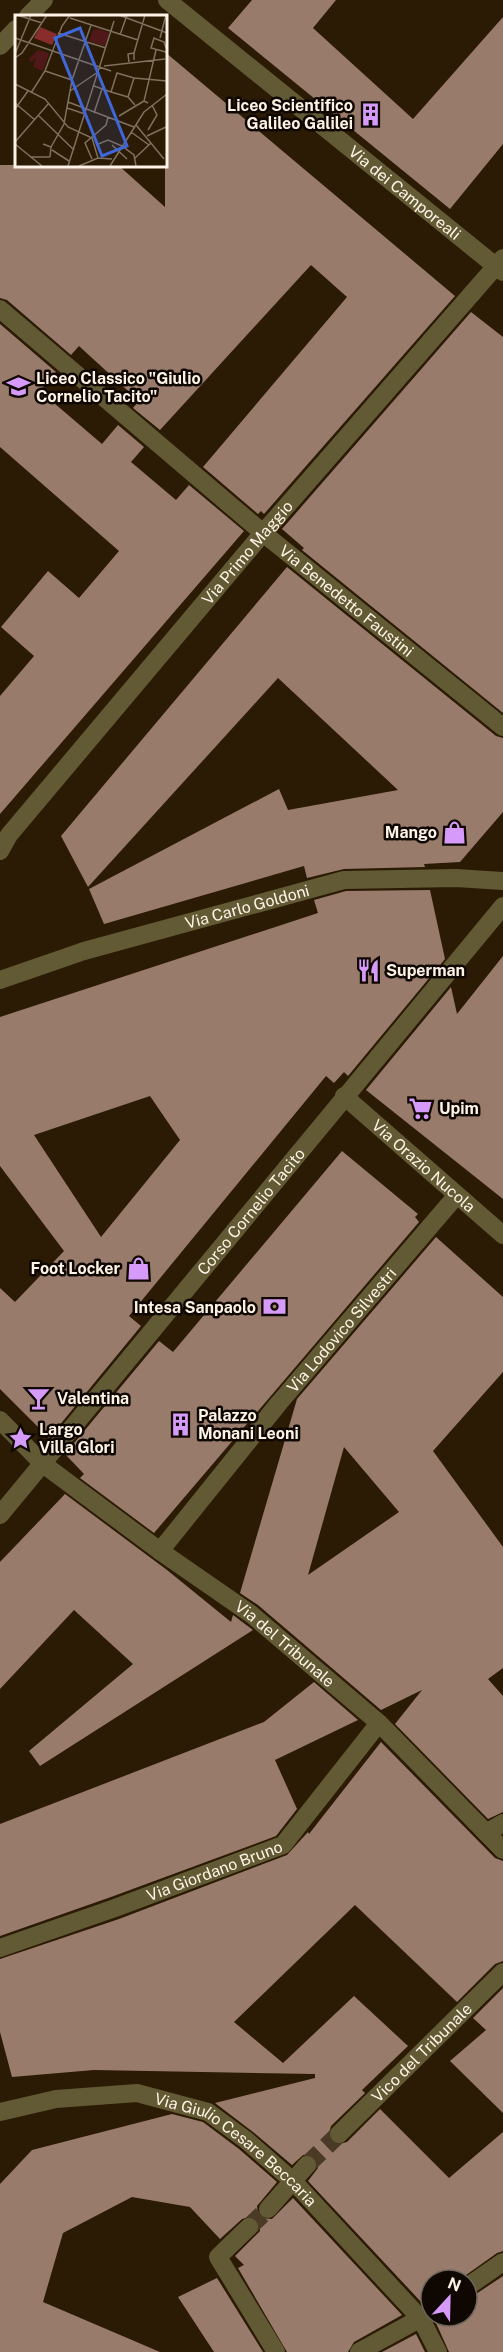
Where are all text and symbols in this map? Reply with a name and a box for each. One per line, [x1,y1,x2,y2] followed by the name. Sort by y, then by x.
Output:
[15,15,166,166] inset map
[227,96,353,133] place label: Liceo Scientifico Galileo Galilei
[358,101,384,127] building icon: Liceo Scientifico Galileo Galilei
[345,142,464,244] street label: Via dei Camporeali
[36,369,201,406] place label: Liceo Classico "Giulio Cornelio Tacito"
[5,374,31,400] school or university icon: Liceo Classico "Giulio Cornelio Tacito"
[198,497,297,608] street label: Via Primo Maggio
[275,541,417,661] street label: Via Benedetto Faustini
[442,819,468,845] shop icon: Mango
[385,823,437,842] place label: Mango
[183,881,311,933] street label: Via Carlo Goldoni
[355,957,381,983] restaurant icon: Superman
[386,961,465,980] place label: Superman
[408,1095,434,1121] supermarket icon: Upim
[439,1099,479,1118] place label: Upim
[368,1116,479,1216] street label: Via Orazio Nucola
[193,1144,309,1279] street label: Corso Cornelio Tacito
[125,1255,151,1281] shop icon: Foot Locker
[30,1259,120,1278] place label: Foot Locker
[283,1264,400,1397] street label: Via Lodovico Silvestri
[261,1294,287,1320] bank icon: Intesa Sanpaolo
[134,1298,256,1317] place label: Intesa Sanpaolo
[26,1385,52,1411] bar icon: Valentina
[57,1389,129,1408] place label: Valentina
[198,1406,299,1443] place label: Palazzo Monani Leoni
[167,1411,193,1437] building icon: Palazzo Monani Leoni
[39,1420,114,1457] place label: Largo Villa Glori
[8,1425,34,1451] place icon: Largo Villa Glori
[231,1597,338,1691] street label: Via del Tribunale
[144,1837,285,1905] street label: Via Giordano Bruno
[368,1999,476,2106] street label: Vico del Tribunale
[152,2089,321,2210] street label: Via Giulio Cesare Beccaria
[419,2268,479,2328] north arrow
[445,2273,464,2296] text: N

